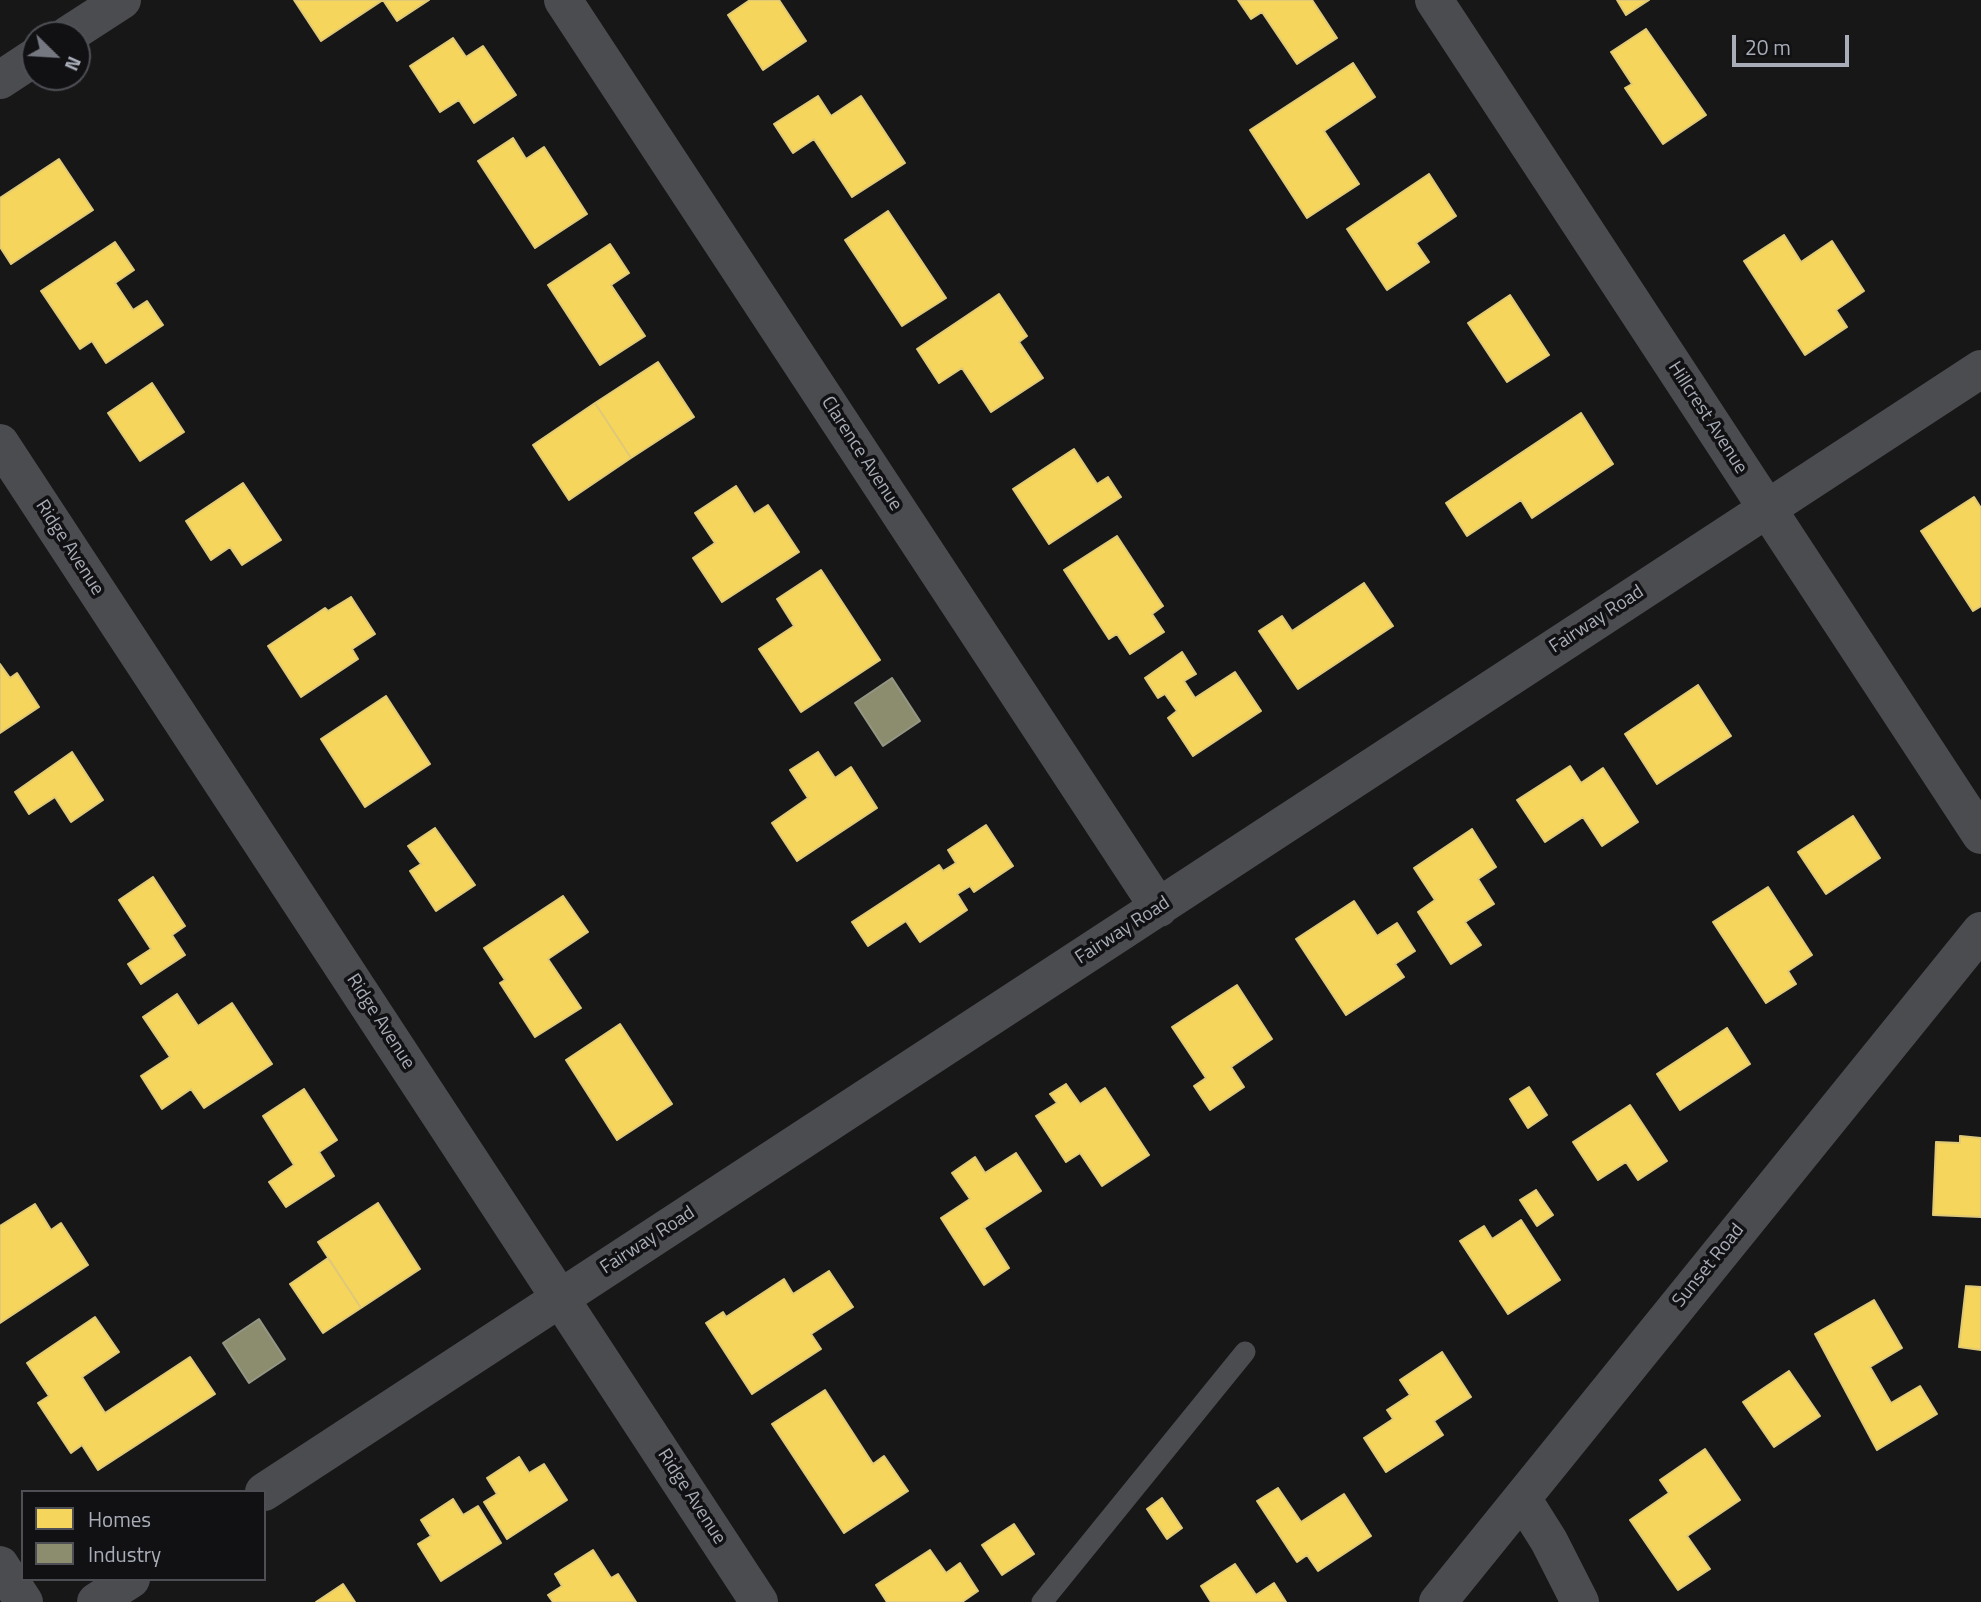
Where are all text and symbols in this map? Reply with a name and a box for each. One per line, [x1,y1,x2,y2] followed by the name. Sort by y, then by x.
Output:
[21,21,91,91] north arrow
[1736,21,1853,65] scale bar
[1745,31,1791,63] text: 20 m
[58,52,90,76] text: N
[1662,358,1752,478] street label: Hillcrest Avenue
[816,393,906,515] street label: Clarence Avenue
[30,496,108,600] street label: Ridge Avenue
[1546,581,1648,659] street label: Fairway Road
[1072,892,1174,970] street label: Fairway Road
[341,970,419,1074] street label: Ridge Avenue
[597,1202,699,1280] street label: Fairway Road
[1668,1220,1750,1312] street label: Sunset Road
[652,1445,730,1549] street label: Ridge Avenue
[21,1490,266,1581] legend
[88,1503,151,1535] text: Homes
[88,1538,161,1570] text: Industry

